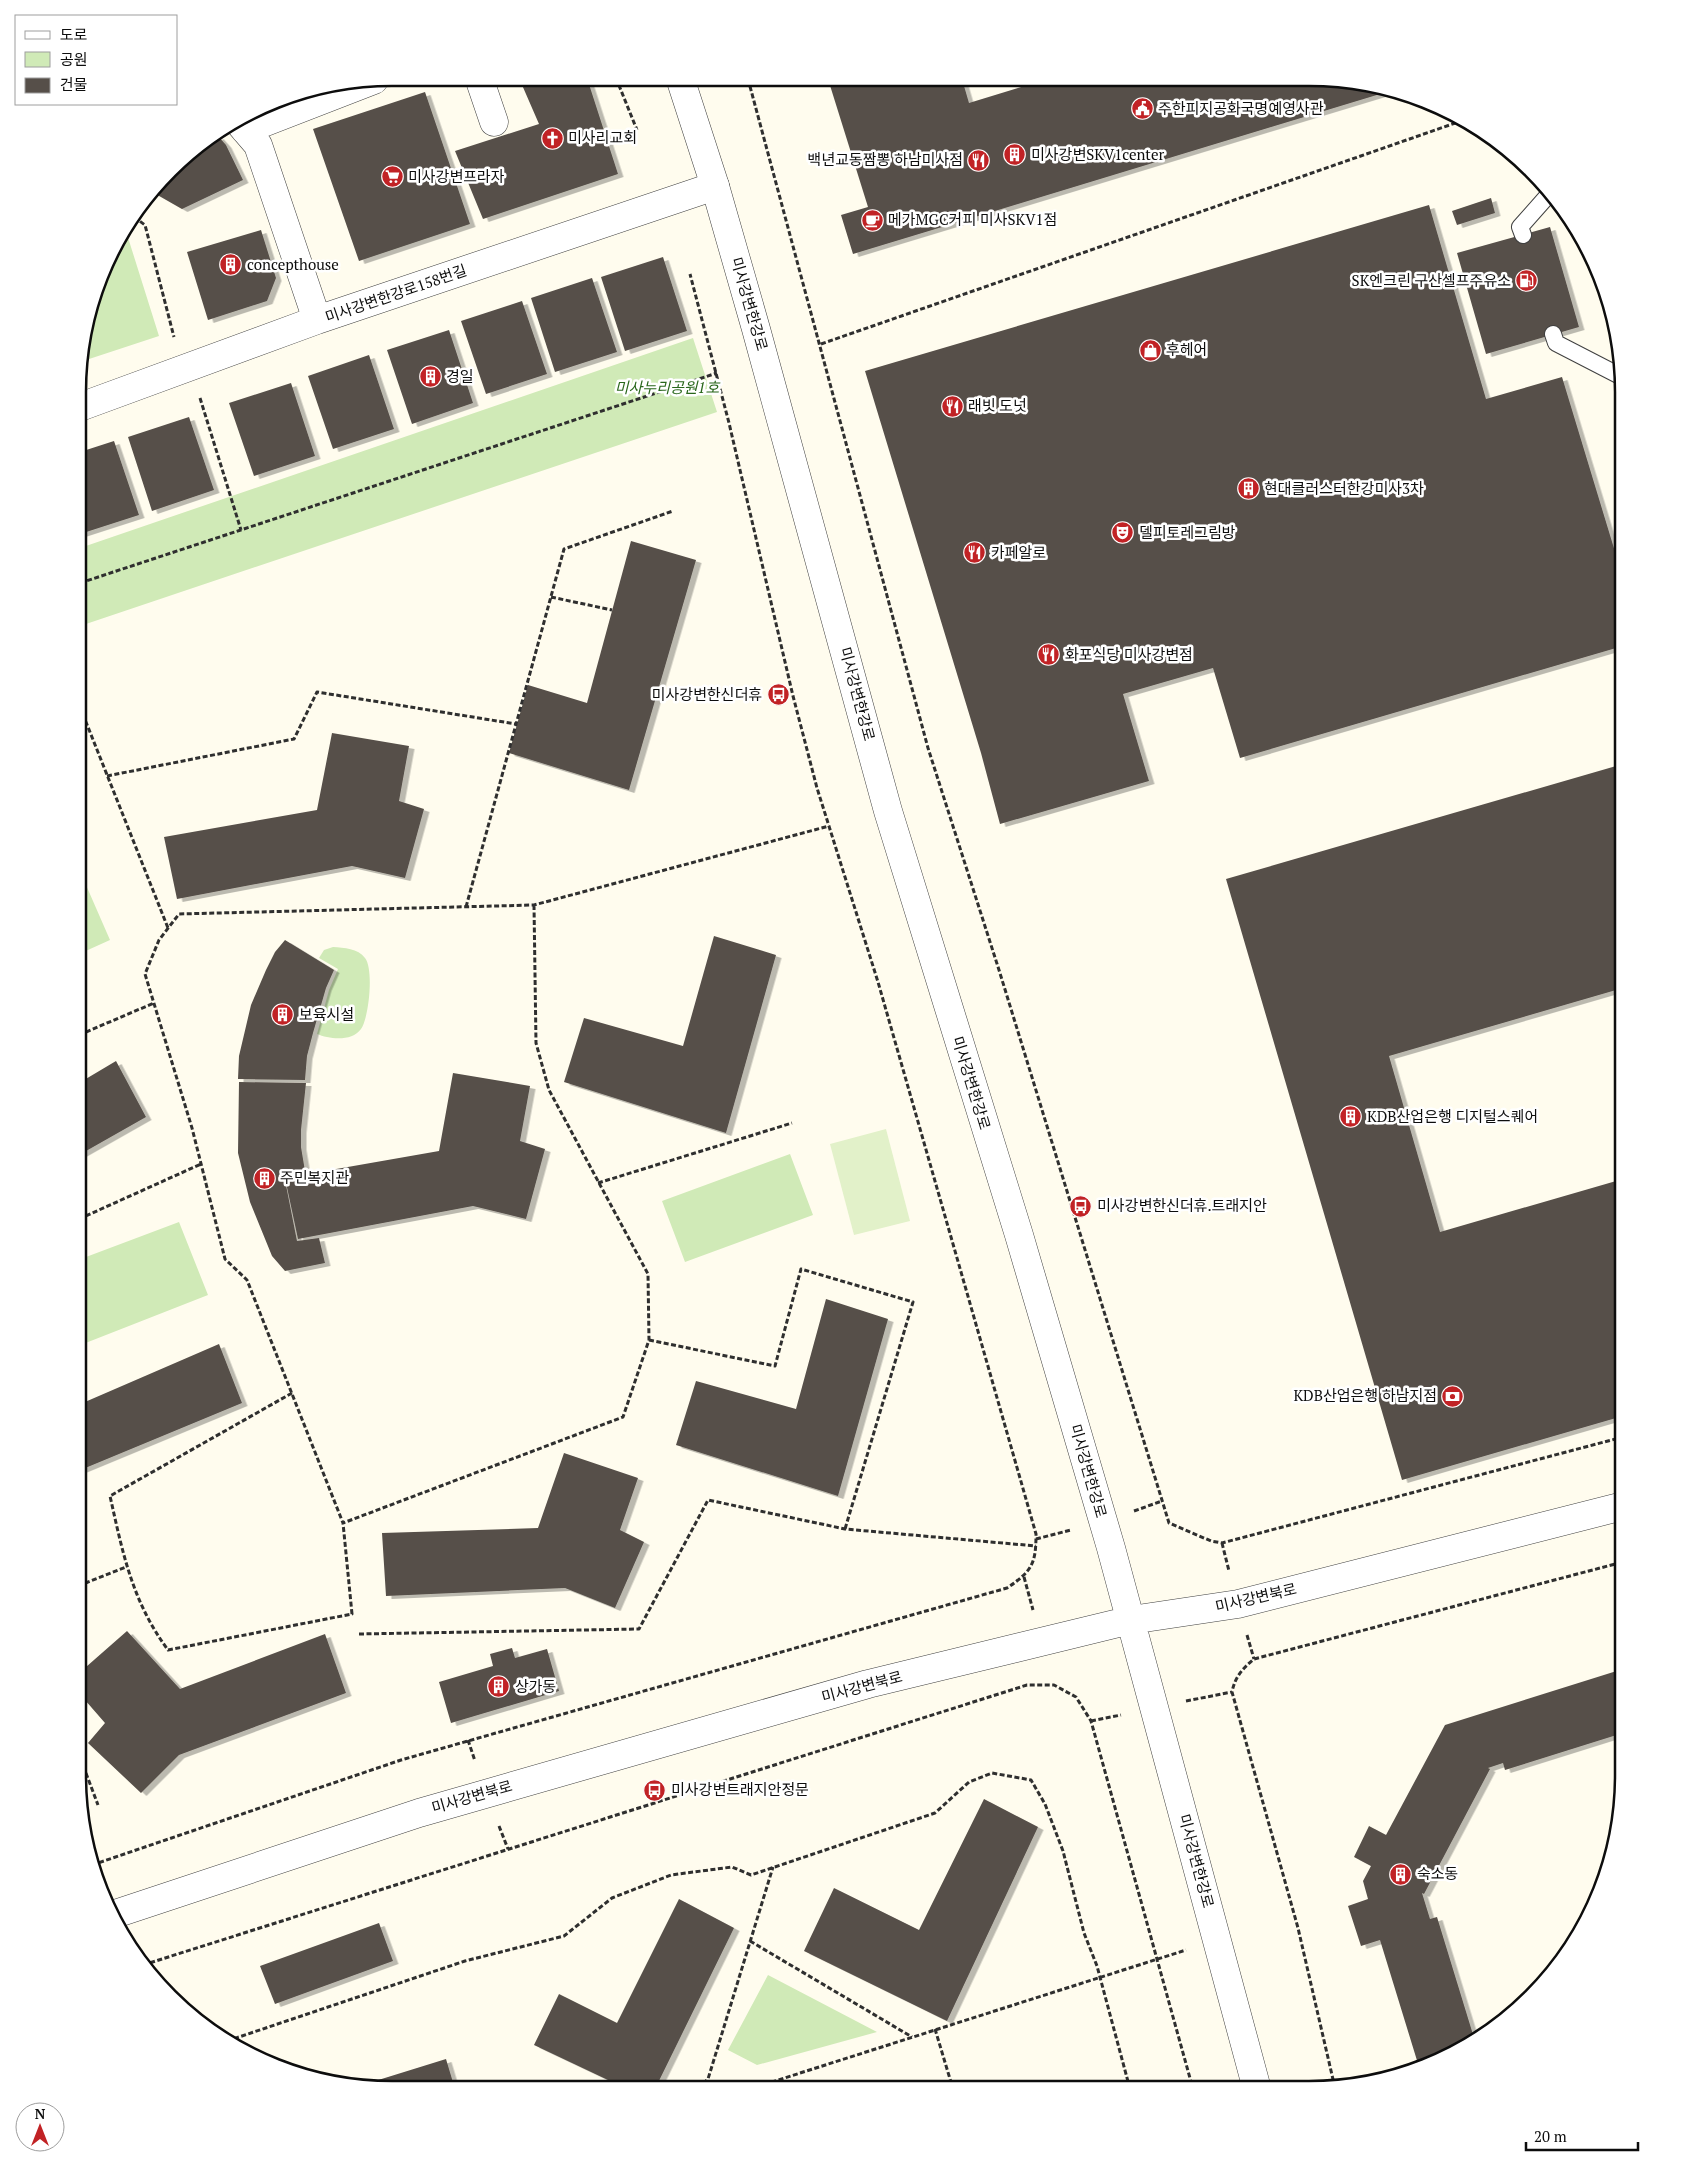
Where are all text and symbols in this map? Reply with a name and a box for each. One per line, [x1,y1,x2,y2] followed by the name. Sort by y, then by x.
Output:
[15,15,178,105] legend
[60,24,88,44] text: 도로
[60,49,88,69] text: 공원
[60,74,88,94] text: 건물
[1130,97,1154,121] public building icon: 주한피지공화국명예영사관
[1158,98,1324,118] place label: 주한피지공화국명예영사관
[540,126,564,150] church icon: 미사리교회
[568,127,637,147] place label: 미사리교회
[1003,143,1027,167] building icon: 미사강변SKV1center
[1031,144,1164,164] place label: 미사강변SKV1center
[967,148,991,172] restaurant icon: 백년교동짬뽕 하남미사점
[808,149,963,169] place label: 백년교동짬뽕 하남미사점
[380,165,404,189] supermarket icon: 미사강변프라자
[408,166,505,186] place label: 미사강변프라자
[860,208,884,232] cafe icon: 메가MGC커피 미사SKV1점
[888,209,1057,229] place label: 메가MGC커피 미사SKV1점
[219,253,243,277] building icon: concepthouse
[247,254,339,274] place label: concepthouse
[727,255,773,353] street label: 미사강변한강로
[322,259,469,327] street label: 미사강변한강로158번길
[1515,269,1539,293] fuel station icon: SK엔크린 구산셀프주유소
[1352,270,1511,290] place label: SK엔크린 구산셀프주유소
[1138,338,1162,362] shop icon: 후헤어
[1166,339,1207,359] place label: 후헤어
[418,365,442,389] building icon: 경일
[446,366,474,386] place label: 경일
[615,377,720,397] park label: 미사누리공원1호
[940,394,964,418] restaurant icon: 래빗 도넛
[968,395,1027,415] place label: 래빗 도넛
[1236,477,1260,501] building icon: 현대클러스터한강미사3차
[1264,478,1424,498] place label: 현대클러스터한강미사3차
[1111,521,1135,545] theatre icon: 델피토레그림방
[1139,522,1236,542] place label: 델피토레그림방
[963,541,987,565] restaurant icon: 카페알로
[991,542,1046,562] place label: 카페알로
[1037,643,1061,667] restaurant icon: 화포식당 미사강변점
[836,644,880,743] street label: 미사강변한강로
[1065,644,1193,664] place label: 화포식당 미사강변점
[766,683,790,707] bus stop icon: 미사강변한신더휴
[652,684,762,704] place label: 미사강변한신더휴
[271,1003,295,1027] building icon: 보육시설
[299,1004,354,1024] place label: 보육시설
[948,1034,996,1132] street label: 미사강변한강로
[1339,1105,1363,1129] building icon: KDB산업은행 디지털스퀘어
[1367,1106,1538,1126] place label: KDB산업은행 디지털스퀘어
[252,1166,276,1190] building icon: 주민복지관
[280,1167,349,1187] place label: 주민복지관
[1069,1194,1093,1218] bus stop icon: 미사강변한신더휴.트래지안
[1097,1195,1267,1215] place label: 미사강변한신더휴.트래지안
[1441,1384,1465,1408] bank icon: KDB산업은행 하남지점
[1293,1385,1437,1405] place label: KDB산업은행 하남지점
[1066,1422,1112,1520] street label: 미사강변한강로
[1213,1578,1298,1616] street label: 미사강변북로
[819,1666,904,1706] street label: 미사강변북로
[487,1675,511,1699] building icon: 상가동
[515,1676,556,1696] place label: 상가동
[429,1775,514,1817] street label: 미사강변북로
[643,1778,667,1802] bus stop icon: 미사강변트래지안정문
[671,1779,809,1799] place label: 미사강변트래지안정문
[1175,1811,1219,1910] street label: 미사강변한강로
[1389,1862,1413,1886] building icon: 숙소동
[1417,1863,1458,1883] place label: 숙소동
[15,2102,65,2152] north arrow
[35,2104,46,2123] text: N
[1526,2120,1638,2152] scale bar
[1534,2126,1567,2146] text: 20 m

